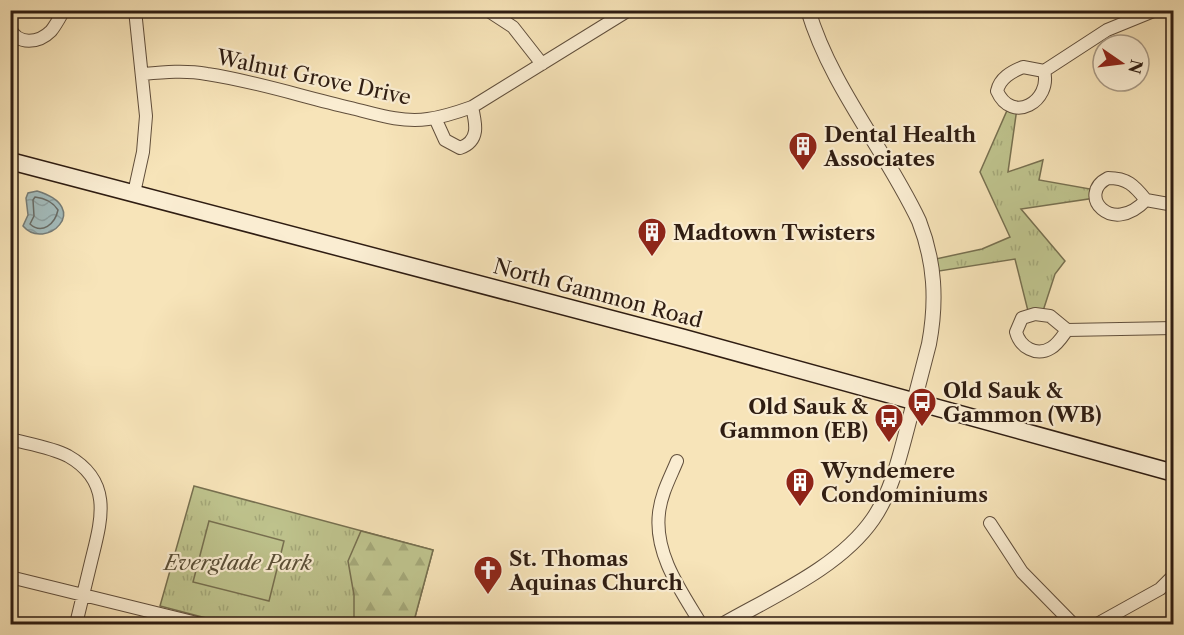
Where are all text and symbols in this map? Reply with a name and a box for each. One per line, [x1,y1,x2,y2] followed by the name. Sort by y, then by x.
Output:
[1091,33,1151,93] north arrow
[214,44,413,110] street label: Walnut Grove Drive
[1124,57,1147,76] text: N
[823,122,977,171] place label: Dental Health Associates
[787,130,819,172] building icon: Dental Health Associates
[636,216,668,258] building icon: Madtown Twisters
[673,220,875,245] place label: Madtown Twisters
[491,253,705,333] street label: North Gammon Road
[943,378,1102,427] place label: Old Sauk & Gammon (WB)
[906,386,938,428] bus stop icon: Old Sauk & Gammon (WB)
[720,394,869,443] place label: Old Sauk & Gammon (EB)
[873,402,905,444] bus stop icon: Old Sauk & Gammon (EB)
[820,458,988,507] place label: Wyndemere Condominiums
[784,466,816,508] building icon: Wyndemere Condominiums
[508,546,683,595] place label: St. Thomas Aquinas Church
[162,550,312,575] park label: Everglade Park
[472,554,504,596] church icon: St. Thomas Aquinas Church

